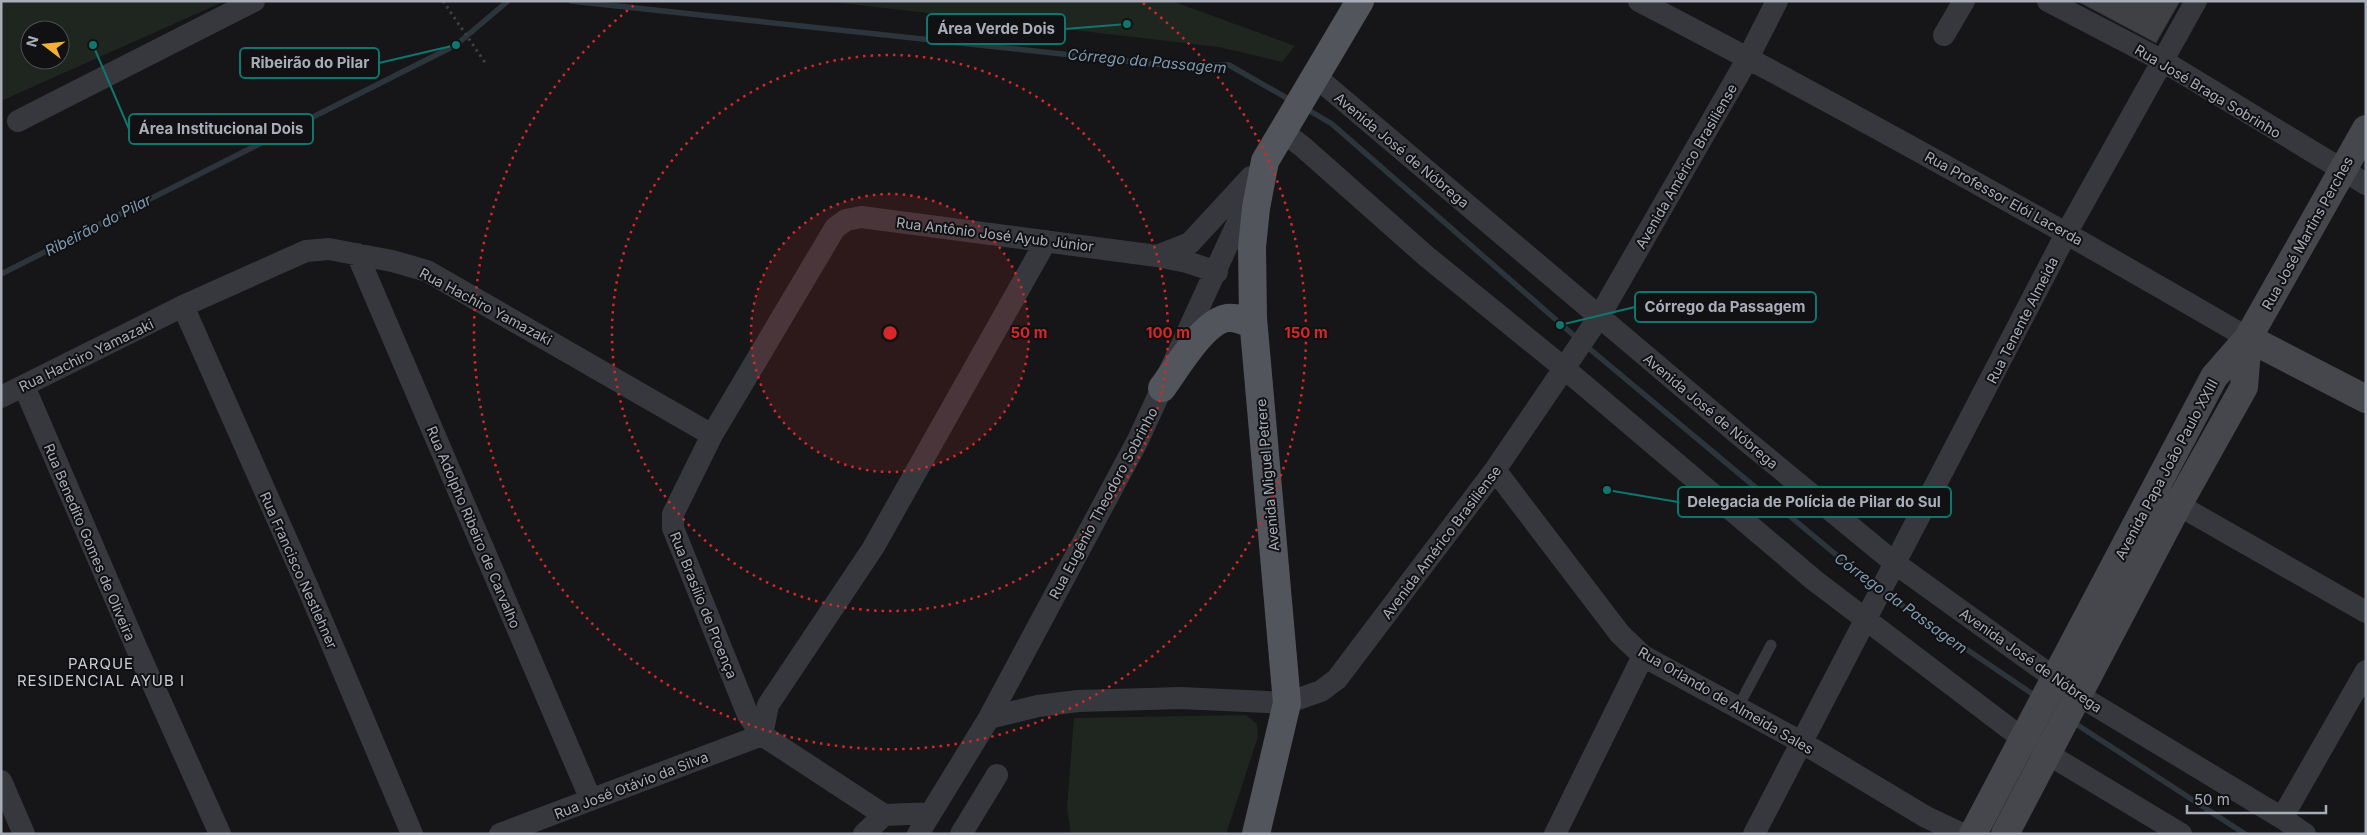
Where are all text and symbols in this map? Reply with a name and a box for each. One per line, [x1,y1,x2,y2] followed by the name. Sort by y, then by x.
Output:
[927,14,1065,44] callout: Área Verde Dois
[937,19,1055,38] text: Área Verde Dois
[20,20,70,70] north arrow
[22,34,42,49] text: N
[2132,41,2284,141] street label: Rua José Braga Sobrinho
[1067,45,1227,77] water label: Córrego da Passagem
[240,48,379,78] callout: Ribeirão do Pilar
[251,53,369,72] text: Ribeirão do Pilar
[1632,80,1740,252] street label: Avenida Américo Brasiliense
[1331,89,1473,211] street label: Avenida José de Nóbrega
[129,114,313,144] callout: Área Institucional Dois
[139,119,303,138] text: Área Institucional Dois
[1922,147,2086,249] street label: Rua Professor Elói Lacerda
[2258,153,2356,313] street label: Rua José Martins Perches
[42,190,155,260] water label: Ribeirão do Pilar
[895,213,1095,255] street label: Rua Antônio José Ayub Júnior
[1983,254,2061,386] street label: Rua Tenente Almeida
[417,264,555,348] street label: Rua Hachiro Yamazaki
[1635,292,1816,322] callout: Córrego da Passagem
[1645,297,1806,316] text: Córrego da Passagem
[16,315,156,395] street label: Rua Hachiro Yamazaki
[1011,323,1047,342] text: 50 m
[1146,323,1190,342] text: 100 m
[1284,323,1328,342] text: 150 m
[881,324,899,342] centre of rings
[1640,350,1782,472] street label: Avenida José de Nóbrega
[2111,376,2221,562] street label: Avenida Papa João Paulo XXIII
[1252,398,1282,552] street label: Avenida Miguel Petrere
[1045,404,1161,602] street label: Rua Eugênio Theodoro Sobrinho
[424,423,524,631] street label: Rua Adolpho Ribeiro de Carvalho
[41,441,139,643] street label: Rua Benedito Gomes de Oliveira
[1378,462,1504,622] street label: Avenida Américo Brasiliense
[1678,487,1951,517] callout: Delegacia de Polícia de Pilar do Sul
[257,489,341,651] street label: Rua Francisco Nestlehner
[1687,492,1941,511] text: Delegacia de Polícia de Pilar do Sul
[667,529,741,681] street label: Rua Brasílio de Proença
[1831,548,1971,658] water label: Córrego da Passagem
[1956,604,2106,716] street label: Avenida José de Nóbrega
[1635,643,1817,757] street label: Rua Orlando de Almeida Sales
[17,654,185,690] district label: PARQUE RESIDENCIAL AYUB I
[552,748,710,822] street label: Rua José Otávio da Silva
[2187,782,2326,814] scale bar
[2194,790,2230,809] text: 50 m

